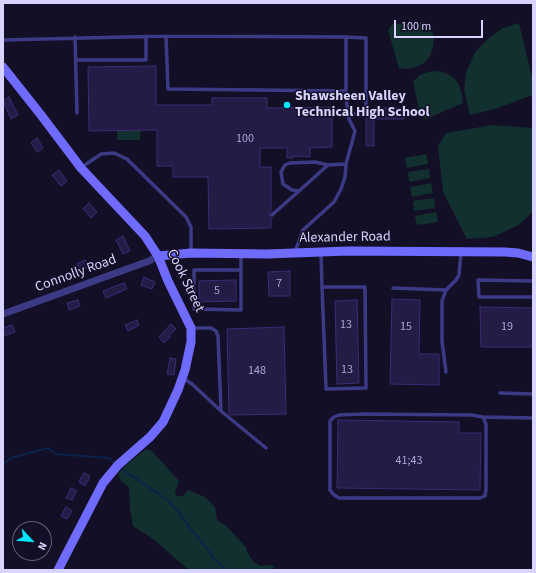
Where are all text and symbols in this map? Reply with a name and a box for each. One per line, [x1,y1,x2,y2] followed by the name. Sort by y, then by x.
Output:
[396,12,485,38] scale bar
[401,18,431,35] text: 100 m
[295,89,429,122] place label: Shawsheen Valley Technical High School
[282,100,292,110] marker: Shawsheen Valley Technical High School
[236,132,254,146] house number: 100
[299,229,391,247] street label: Alexander Road
[163,247,207,315] street label: Cook Street
[33,252,119,296] street label: Connolly Road
[276,277,282,291] house number: 7
[214,284,220,298] house number: 5
[340,318,352,332] house number: 13
[400,320,412,334] house number: 15
[501,320,513,334] house number: 19
[341,363,353,377] house number: 13
[248,364,266,378] house number: 148
[396,454,422,468] house number: 41;43
[12,521,52,561] north arrow
[34,539,51,553] text: N

